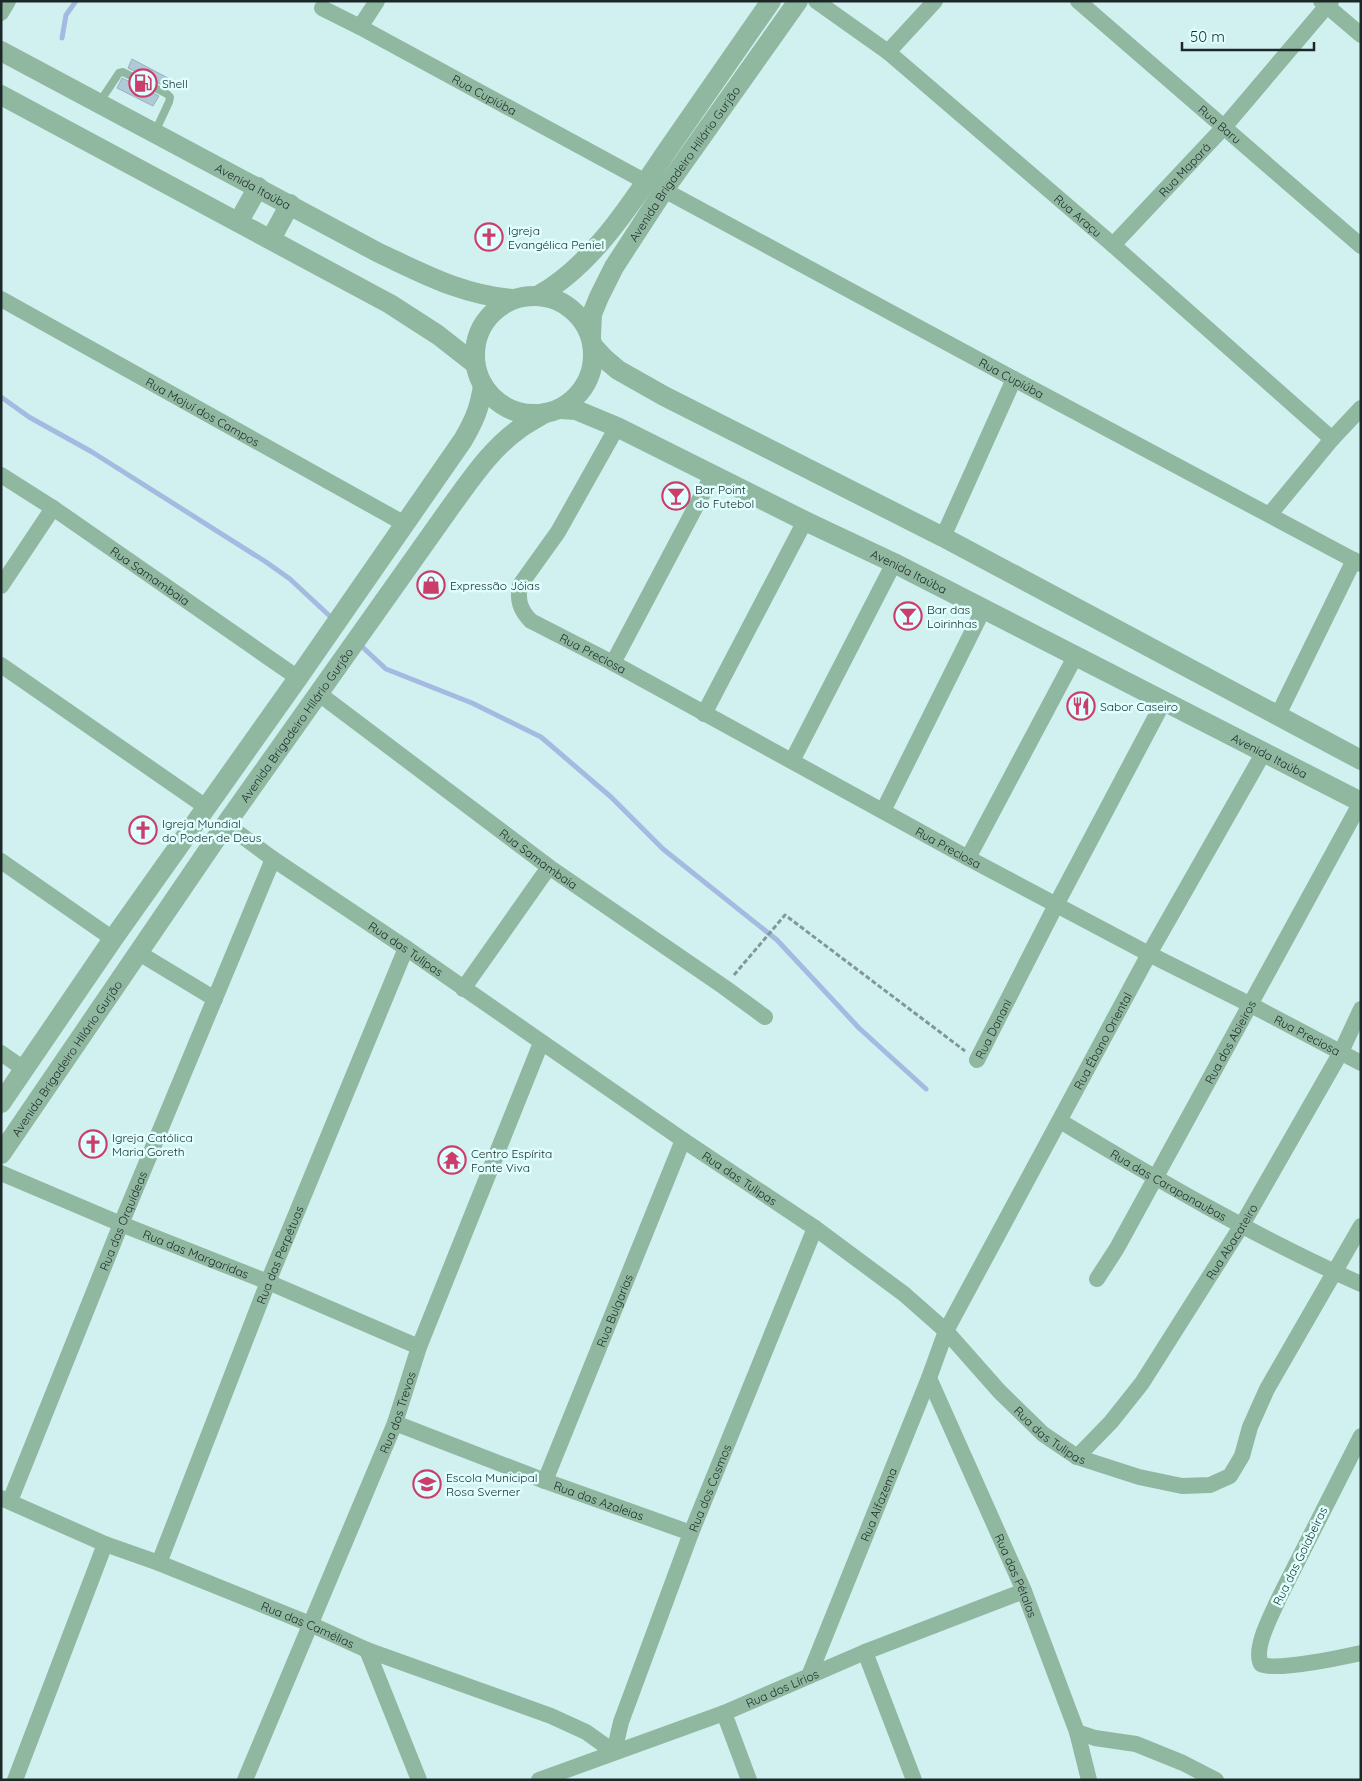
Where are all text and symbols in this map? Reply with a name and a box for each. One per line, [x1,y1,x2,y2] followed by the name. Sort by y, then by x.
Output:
[1182,20,1314,52] scale bar
[1190,27,1225,46] text: 50 m
[128,68,158,98] fuel station icon: Shell
[450,71,519,118] street label: Rua Cupiúba
[162,76,188,91] place label: Shell
[625,83,743,244] street label: Avenida Brigadeiro Hilário Gurjão
[1196,101,1245,147] street label: Rua Baru
[1155,139,1213,199] street label: Rua Mapará
[213,160,294,212] street label: Avenida Itaúba
[1051,191,1105,240] street label: Rua Araçu
[474,222,504,252] church icon: Igreja Evangélica Peniel
[508,223,604,252] place label: Igreja Evangélica Peniel
[977,354,1047,401] street label: Rua Cupiúba
[143,374,263,449] street label: Rua Mojuí dos Campos
[661,481,691,511] bar icon: Bar Point do Futebol
[695,482,754,511] place label: Bar Point do Futebol
[108,543,193,608] street label: Rua Samambaia
[868,546,950,596] street label: Avenida Itaúba
[416,570,446,600] shop icon: Expressão Jóias
[450,578,540,593] place label: Expressão Jóias
[893,601,923,631] bar icon: Bar das Loirinhas
[927,602,977,631] place label: Bar das Loirinhas
[557,630,629,676] street label: Rua Preciosa
[237,645,356,805] street label: Avenida Brigadeiro Hilário Gurjão
[1066,691,1096,721] restaurant icon: Sabor Caseiro
[1100,699,1178,714] place label: Sabor Caseiro
[1229,730,1310,781] street label: Avenida Itaúba
[128,815,158,845] church icon: Igreja Mundial do Poder de Deus
[162,816,262,845] place label: Igreja Mundial do Poder de Deus
[913,823,984,871] street label: Rua Preciosa
[497,825,581,892] street label: Rua Samambaia
[366,918,447,979] street label: Rua das Tulipas
[8,977,125,1139] street label: Avenida Brigadeiro Hilário Gurjão
[1070,989,1135,1092] street label: Rua Ébano Oriental
[971,996,1014,1061] street label: Rua Danani
[1201,997,1259,1086] street label: Rua dos Abieiros
[1272,1011,1343,1058] street label: Rua Preciosa
[78,1129,108,1159] church icon: Igreja Católica Maria Goreth
[112,1130,193,1159] place label: Igreja Católica Maria Goreth
[437,1145,467,1175] temple icon: Centro Espírita Fonte Viva
[1108,1145,1230,1224] street label: Rua das Carapanaubas
[471,1146,552,1175] place label: Centro Espírita Fonte Viva
[700,1148,781,1208] street label: Rua das Tulipas
[96,1169,150,1273] street label: Rua das Orquídeas
[1202,1201,1260,1282] street label: Rua Abacateiro
[253,1203,306,1306] street label: Rua das Perpétuas
[141,1226,251,1281] street label: Rua das Margaridas
[593,1271,636,1349] street label: Rua Bulgarias
[376,1369,418,1455] street label: Rua dos Trevos
[1011,1403,1088,1467] street label: Rua das Tulipas
[685,1441,734,1534] street label: Rua dos Cosmos
[857,1465,900,1543] street label: Rua Alfazema
[412,1469,442,1499] school or university icon: Escola Municipal Rosa Sverner
[446,1470,538,1499] place label: Escola Municipal Rosa Sverner
[552,1477,646,1523] street label: Rua das Azaleias
[1270,1504,1331,1608] street label: Rua das Goiabeiras
[992,1531,1041,1620] street label: Rua das Pétalas
[259,1598,357,1651] street label: Rua das Camélias
[743,1665,821,1710] street label: Rua dos Lírios

